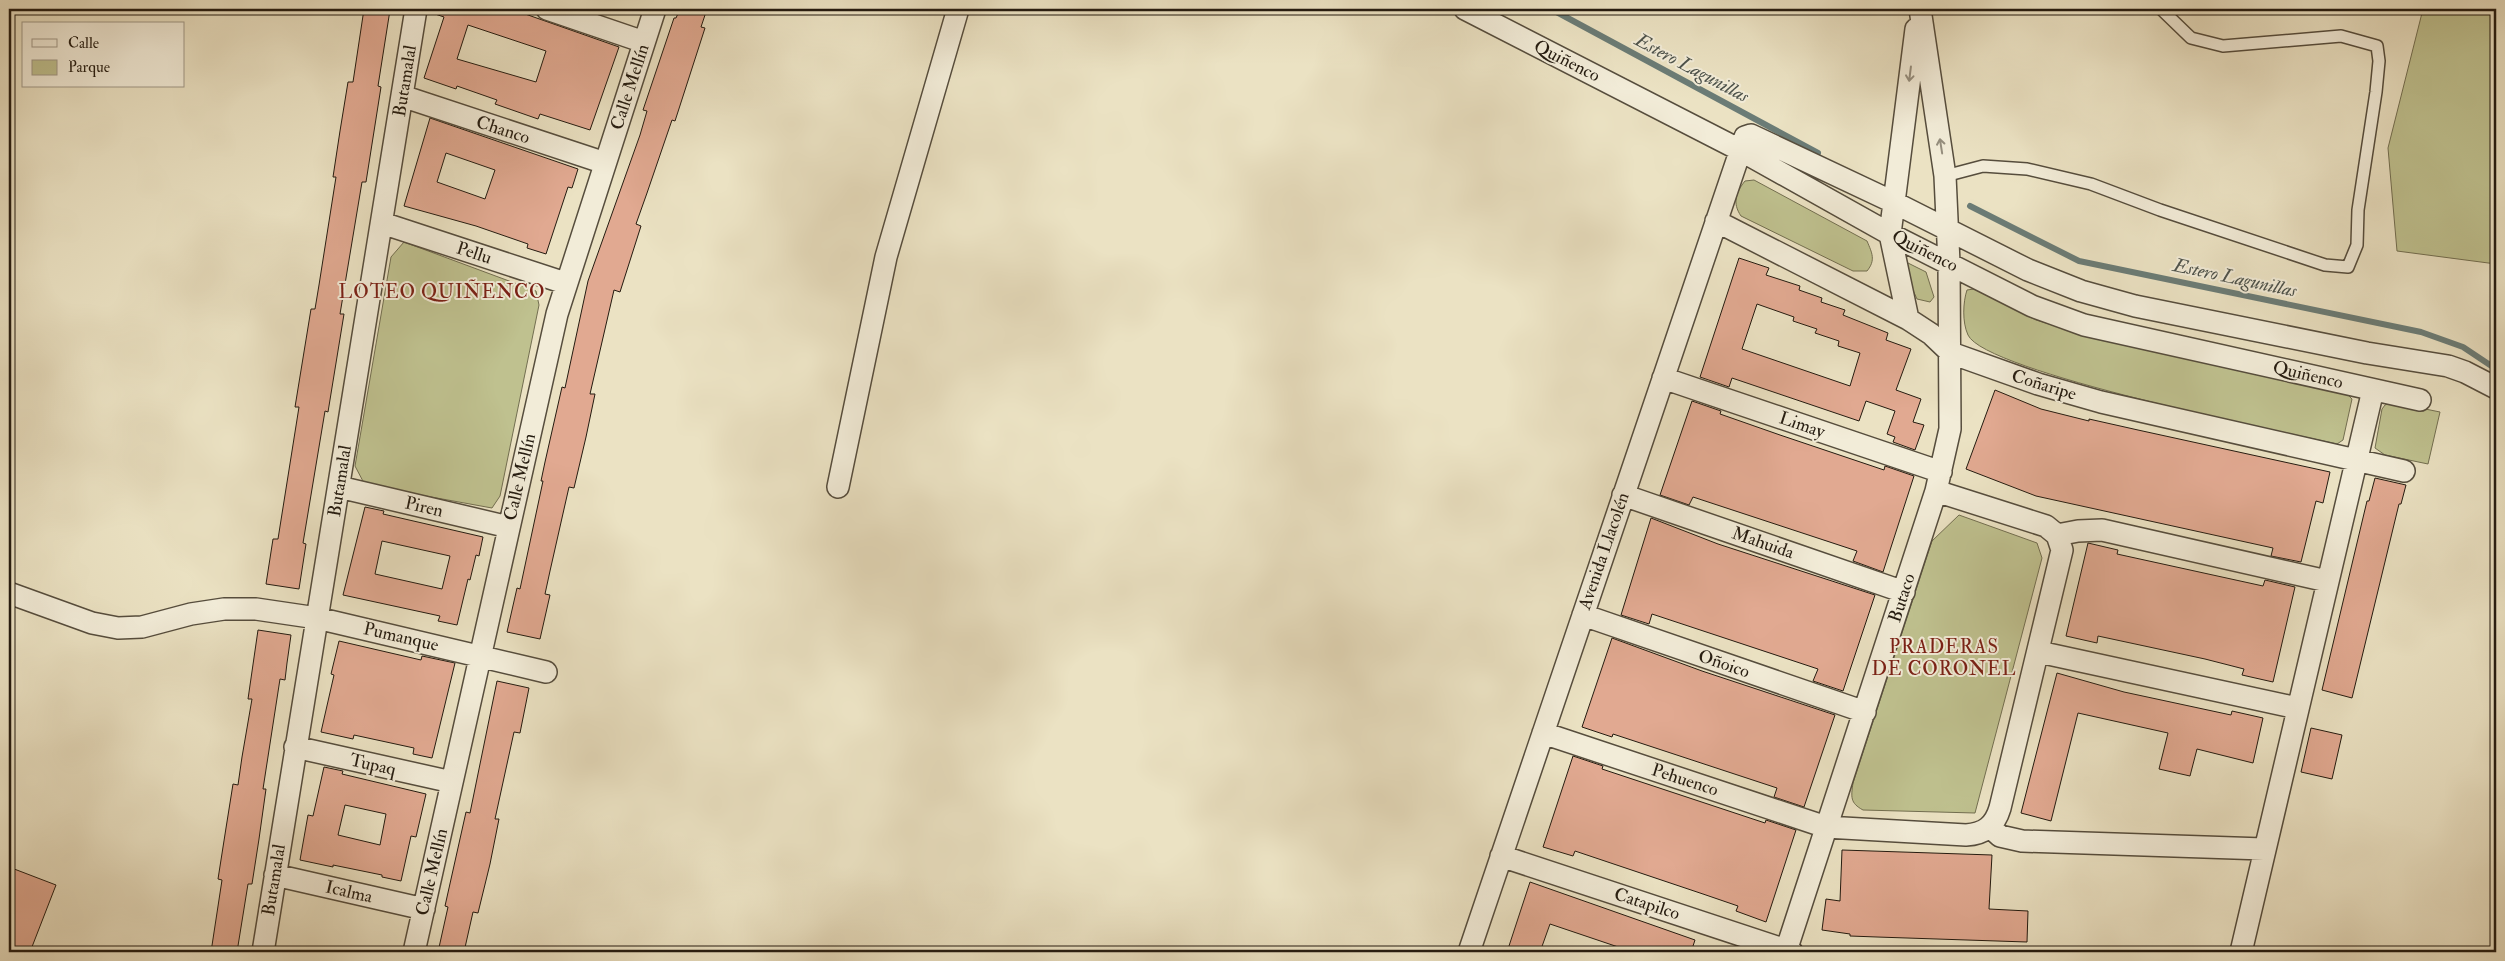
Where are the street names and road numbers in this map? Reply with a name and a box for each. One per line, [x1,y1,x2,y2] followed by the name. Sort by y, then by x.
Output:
[1530,35,1604,88] street label: Quiñenco
[605,41,655,133] street label: Calle Mellín
[388,43,422,118] street label: Butamalal
[473,111,533,150] street label: Chanco
[1888,225,1962,278] street label: Quiñenco
[453,236,495,270] street label: Pellu
[2271,356,2346,394] street label: Quiñenco
[2009,364,2080,406] street label: Coñaripe
[1776,406,1829,444] street label: Limay
[499,431,541,523] street label: Calle Mellín
[323,443,357,518] street label: Butamalal
[1573,489,1635,614] street label: Avenida Llacolén
[403,491,445,523] street label: Piren
[1729,522,1798,565] street label: Mahuida
[1883,570,1921,625] street label: Butaco
[361,617,441,657] street label: Pumanque
[1695,644,1753,684] street label: Oñoico
[348,749,399,782] street label: Tupaq
[1649,758,1722,802] street label: Pehuenco
[411,826,453,918] street label: Calle Mellín
[257,842,291,917] street label: Butamalal
[323,875,375,909] street label: Icalma
[1611,883,1683,926] street label: Catapilco

